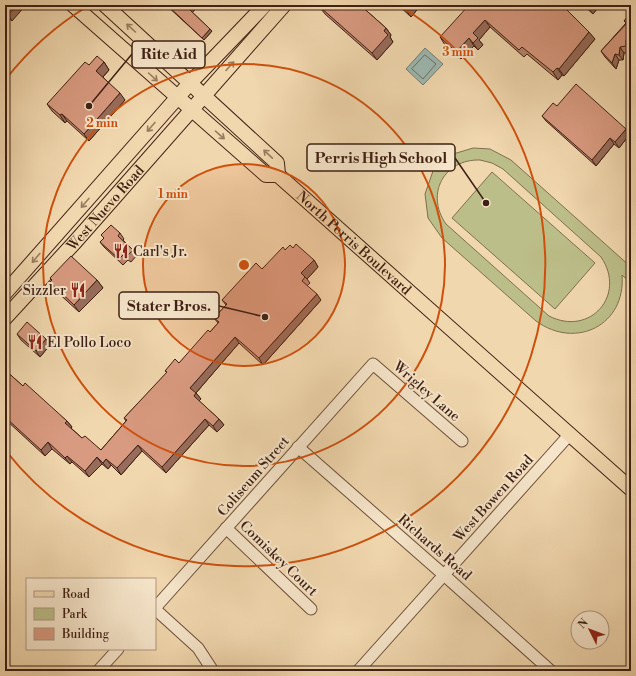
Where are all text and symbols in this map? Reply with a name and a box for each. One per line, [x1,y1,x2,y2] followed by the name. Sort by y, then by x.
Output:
[126,24,136,33] one-way arrow
[132,41,205,68] callout: Rite Aid
[141,45,198,64] text: Rite Aid
[442,45,474,60] text: 3 min
[225,61,234,71] one-way arrow
[148,72,159,81] one-way arrow
[86,116,118,131] text: 2 min
[147,122,156,133] one-way arrow
[214,131,225,140] one-way arrow
[307,144,455,171] callout: Perris High School
[315,149,447,168] text: Perris High School
[262,150,273,159] one-way arrow
[63,162,149,256] street label: West Nuevo Road
[158,187,189,202] text: 1 min
[292,188,415,299] street label: North Perris Boulevard
[80,198,89,208] one-way arrow
[112,242,130,260] restaurant icon: Carl's Jr.
[133,243,187,261] place label: Carl's Jr.
[31,253,40,264] one-way arrow
[237,258,251,272] centre of rings
[69,281,87,299] restaurant icon: Sizzler
[23,282,66,300] place label: Sizzler
[119,292,219,319] callout: Stater Bros.
[127,297,211,316] text: Stater Bros.
[26,333,44,351] restaurant icon: El Pollo Loco
[47,334,131,352] place label: El Pollo Loco
[388,357,464,426] street label: Wrigley Lane
[214,433,294,521] street label: Coliseum Street
[449,451,538,547] street label: West Bowen Road
[394,511,475,585] street label: Richards Road
[236,517,321,600] street label: Comiskey Court
[26,578,156,650] legend
[62,587,90,602] text: Road
[62,607,88,622] text: Park
[570,610,610,650] north arrow
[575,616,592,632] text: N
[61,627,110,642] text: Building

